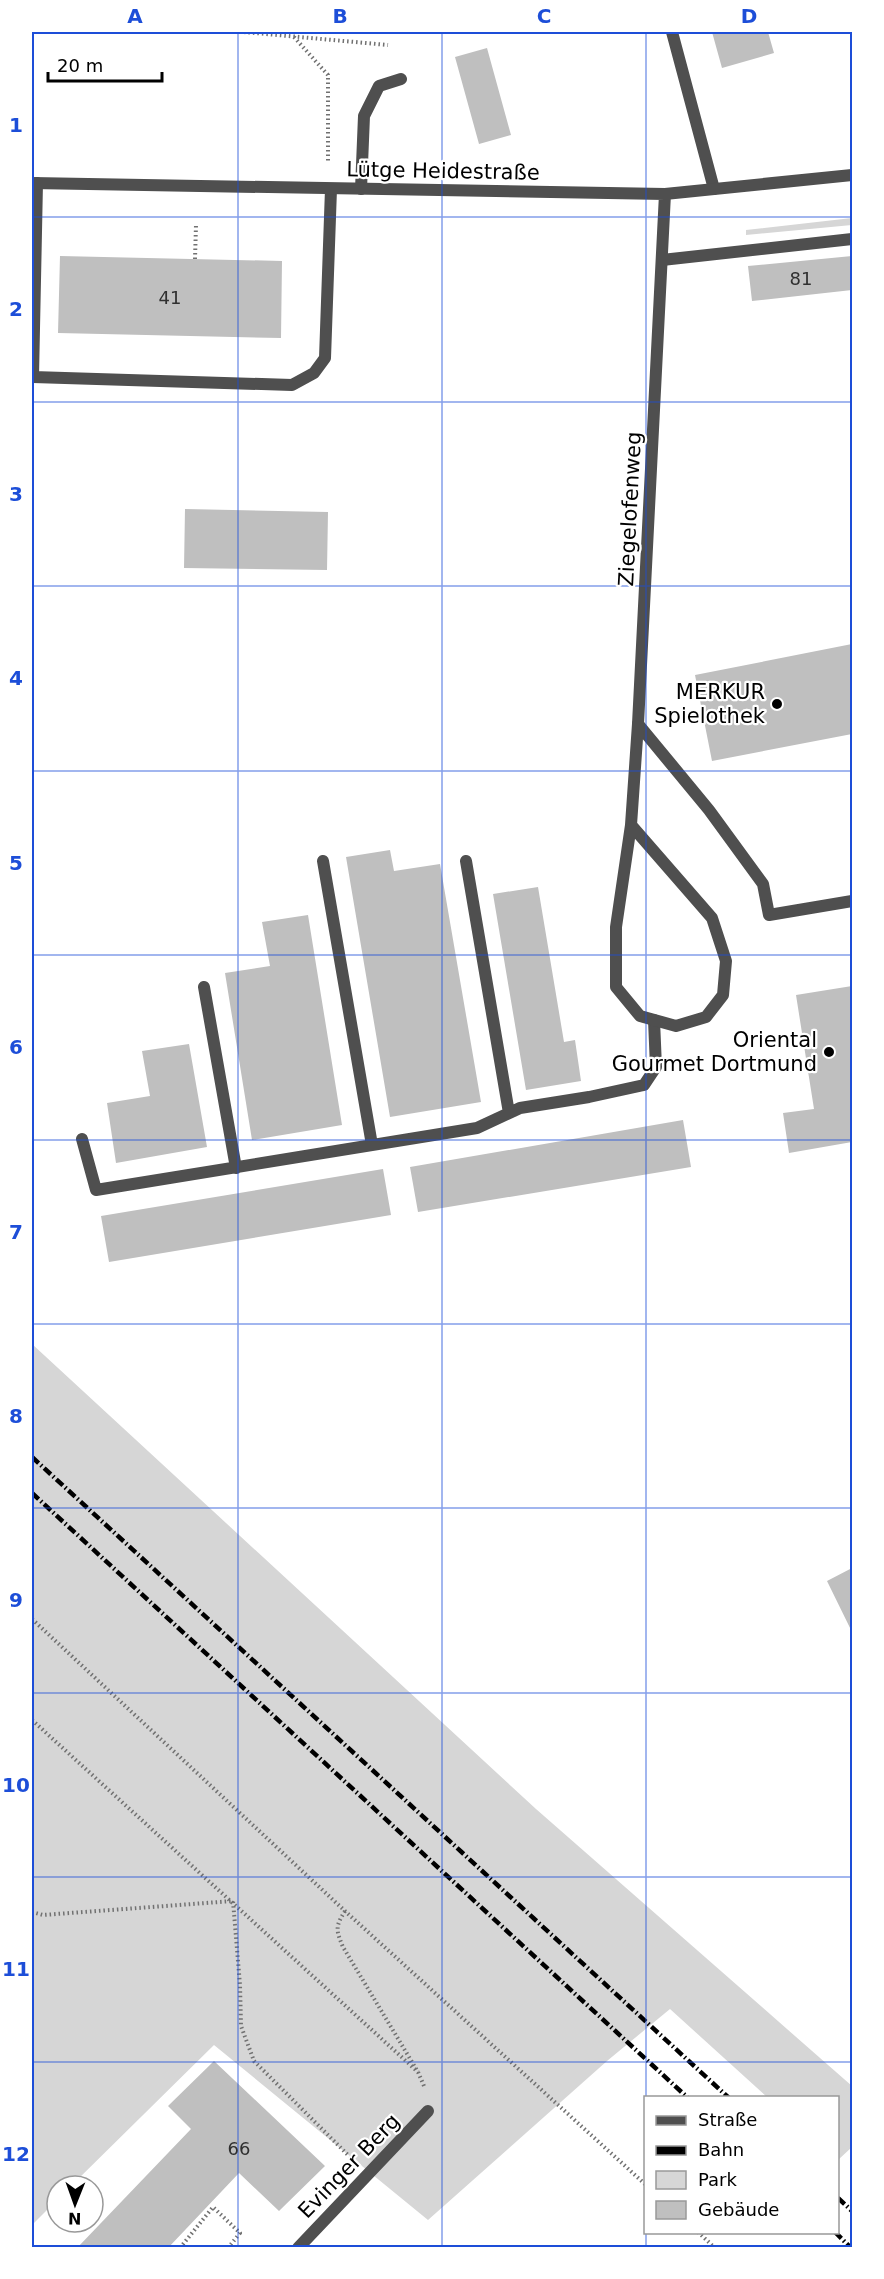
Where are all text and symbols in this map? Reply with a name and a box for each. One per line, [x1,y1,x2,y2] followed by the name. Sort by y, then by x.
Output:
[127,4,143,28] text: A
[332,4,348,28] text: B
[537,4,551,28] text: C
[741,4,757,28] text: D
[48,45,162,83] scale bar
[57,55,103,76] text: 20 m
[9,113,23,137] text: 1
[346,157,540,185] street label: Lütge Heidestraße
[790,268,812,289] house number: 81
[159,287,181,308] house number: 41
[9,297,23,321] text: 2
[614,431,646,587] street label: Ziegelofenweg
[9,482,23,506] text: 3
[9,666,23,690] text: 4
[654,680,766,728] place label: MERKUR Spielothek
[770,697,784,711] marker: MERKUR Spielothek
[9,851,23,875] text: 5
[612,1028,817,1076] place label: Oriental Gourmet Dortmund
[9,1035,23,1059] text: 6
[822,1045,836,1059] marker: Oriental Gourmet Dortmund
[9,1220,23,1244] text: 7
[9,1404,23,1428] text: 8
[9,1588,23,1612] text: 9
[2,1773,30,1797] text: 10
[2,1957,30,1981] text: 11
[644,2096,839,2234] legend
[293,2109,405,2223] street label: Evinger Berg
[698,2109,757,2130] text: Straße
[228,2138,250,2159] house number: 66
[698,2139,744,2160] text: Bahn
[2,2142,30,2166] text: 12
[698,2169,737,2190] text: Park
[45,2174,105,2234] north arrow
[698,2199,779,2220] text: Gebäude
[68,2209,82,2228] text: N

